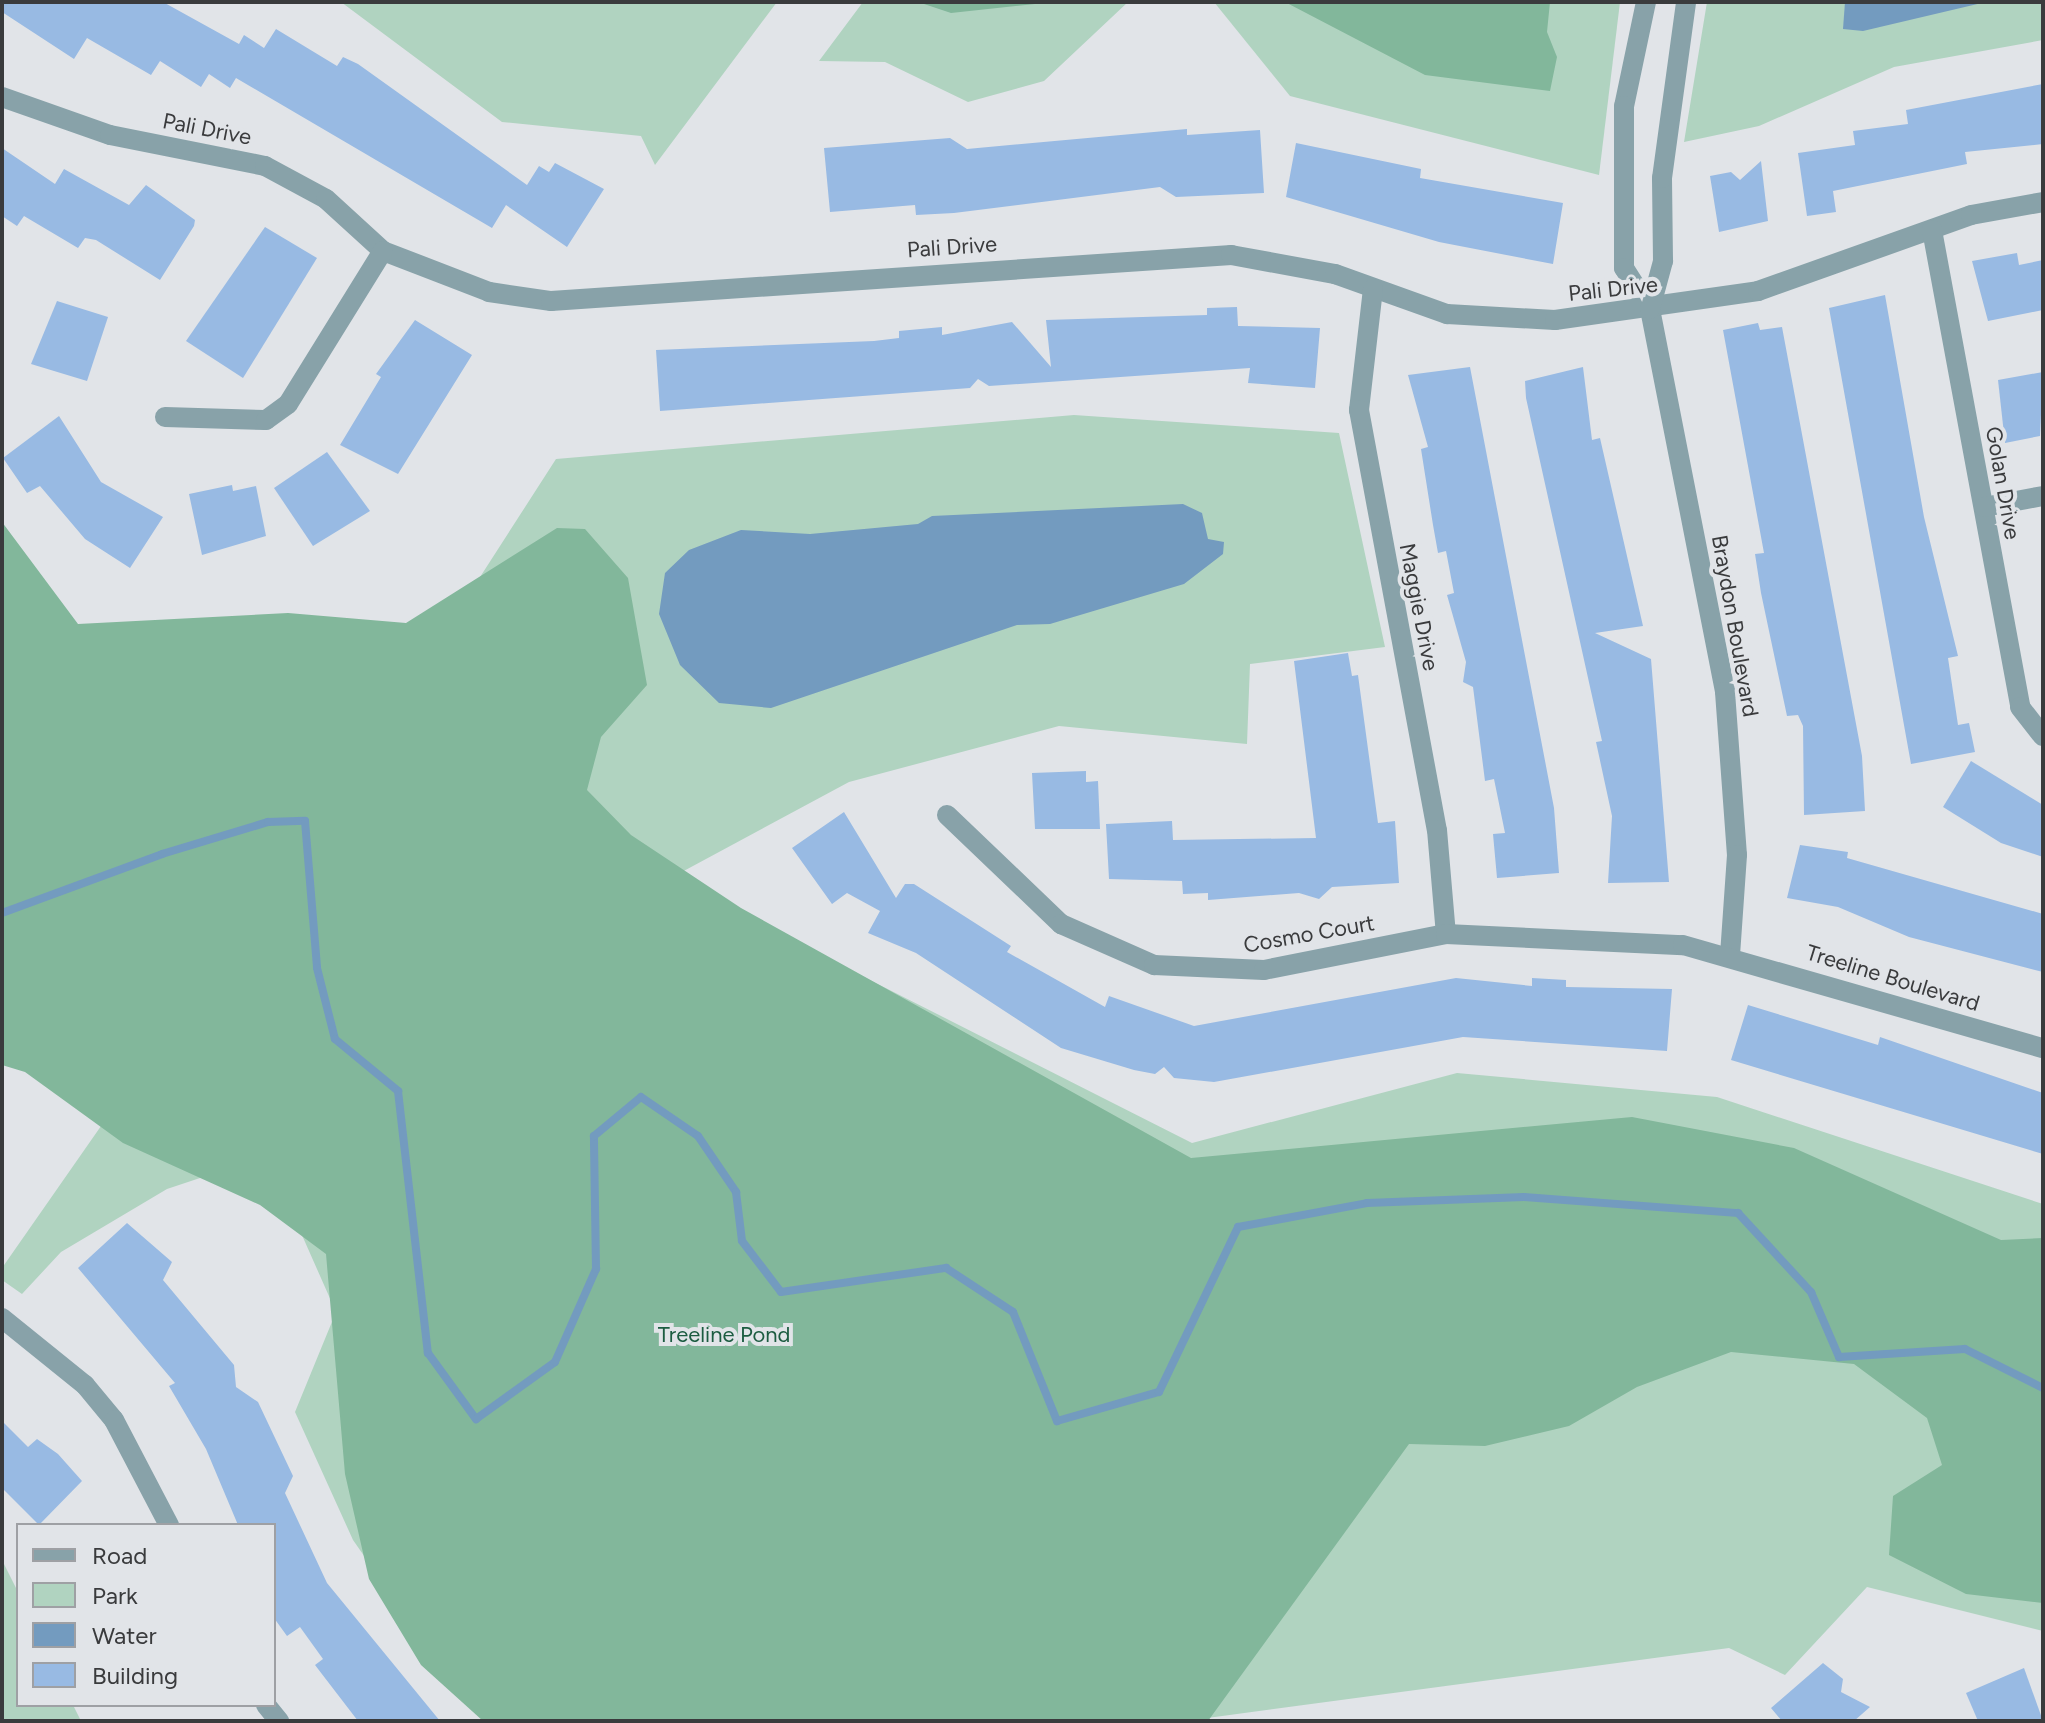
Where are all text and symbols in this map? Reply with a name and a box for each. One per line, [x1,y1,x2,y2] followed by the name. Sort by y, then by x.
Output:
[160,107,254,151] street label: Pali Drive
[906,231,998,263] street label: Pali Drive
[1567,271,1659,307] street label: Pali Drive
[1980,425,2026,541] street label: Golan Drive
[1706,533,1764,719] street label: Braydon Boulevard
[1394,541,1444,673] street label: Maggie Drive
[1241,910,1377,958] street label: Cosmo Court
[1803,939,1983,1017] street label: Treeline Boulevard
[658,1322,790,1348] park label: Treeline Pond
[16,1523,276,1707] legend
[92,1541,147,1570] text: Road
[92,1581,138,1610] text: Park
[92,1621,157,1650] text: Water
[92,1661,178,1690] text: Building

